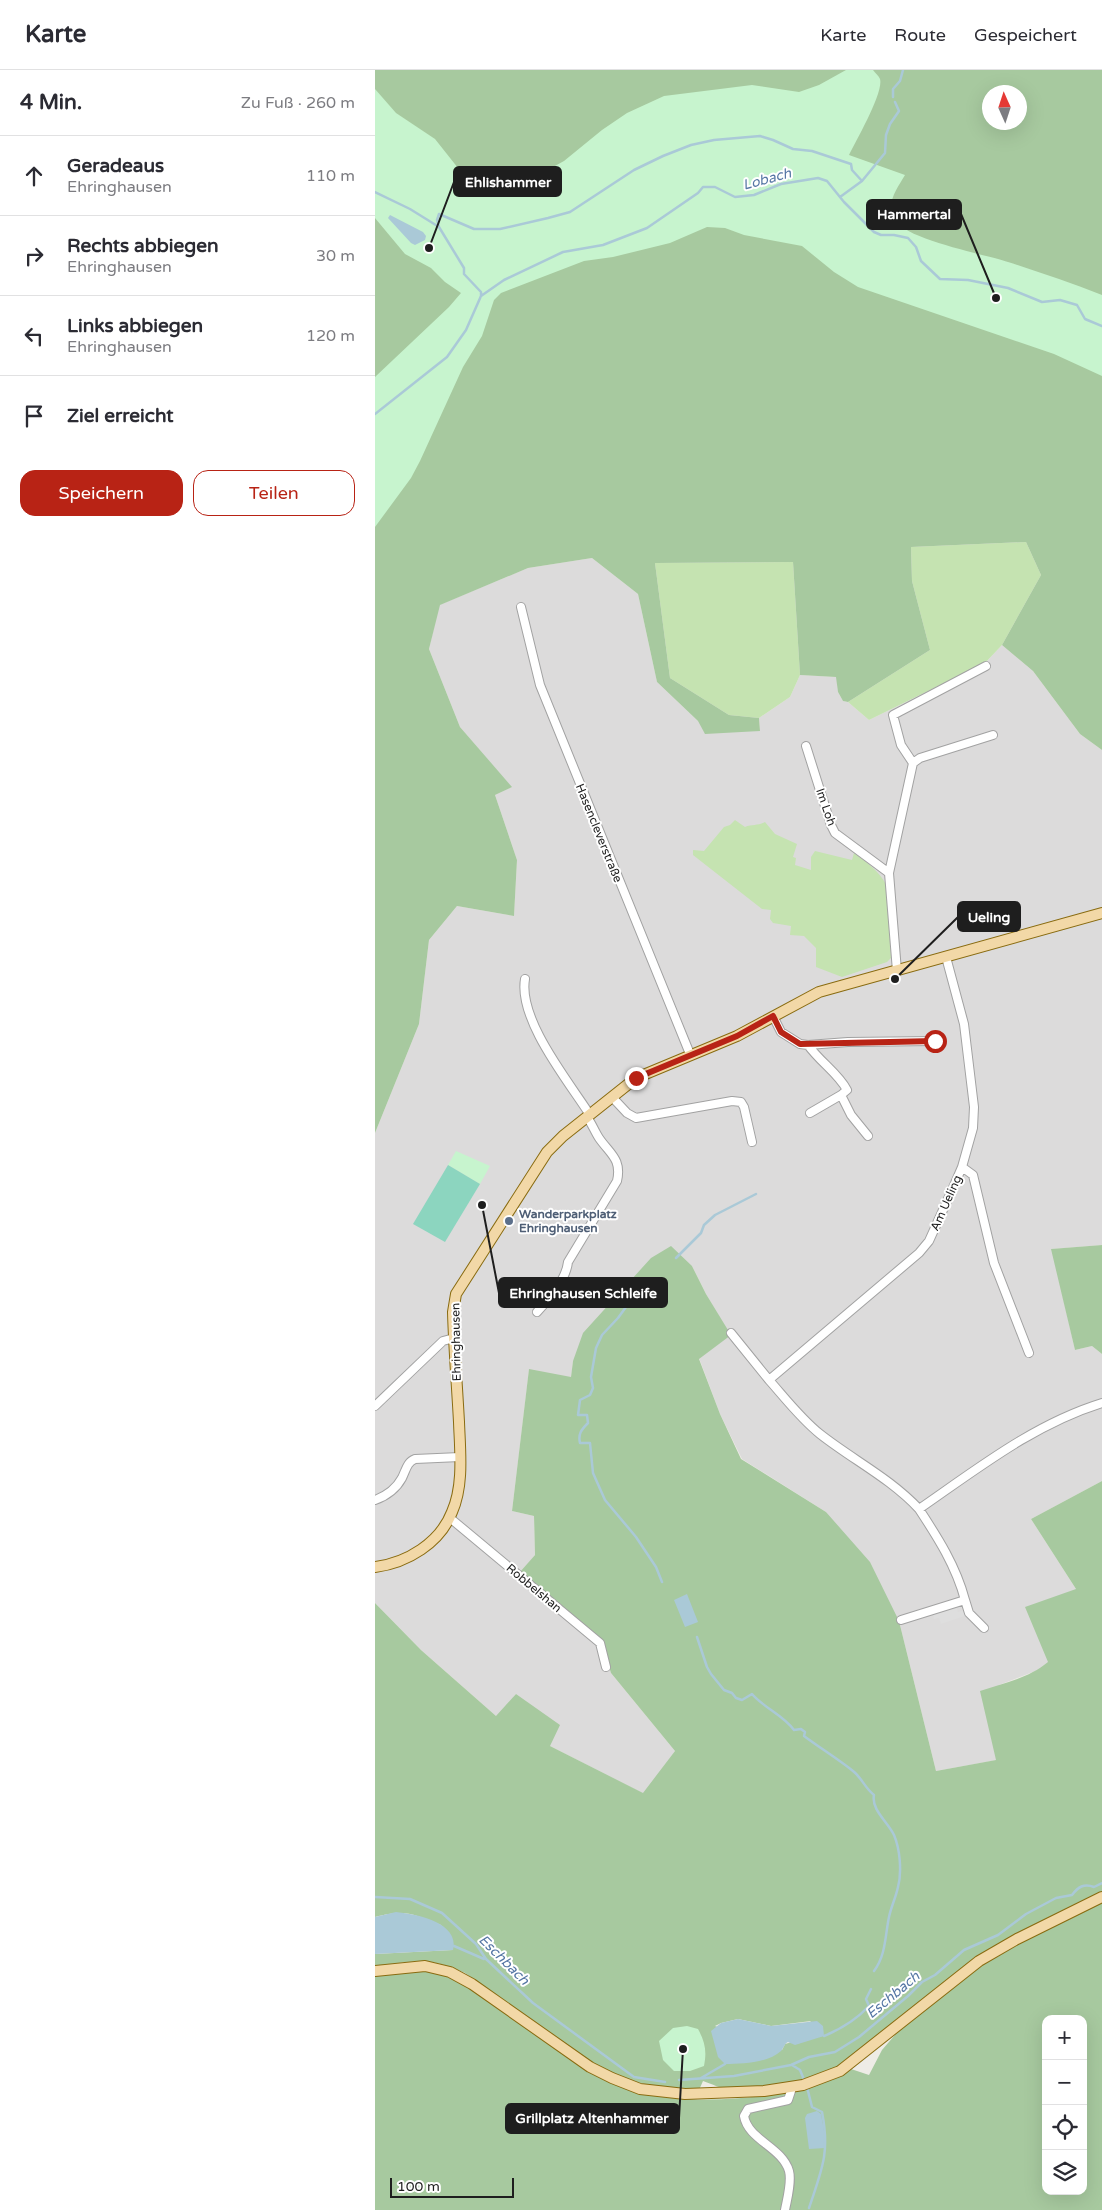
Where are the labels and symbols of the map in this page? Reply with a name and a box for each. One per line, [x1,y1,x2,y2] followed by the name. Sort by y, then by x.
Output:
[982,85,1027,130] north arrow
[741,164,793,194] water label: Lobach
[454,167,561,196] callout: Ehlishammer
[465,174,552,191] text: Ehlishammer
[867,200,961,229] callout: Hammertal
[877,206,951,223] text: Hammertal
[573,782,625,885] street label: Hasencleverstraße
[813,786,839,828] street label: Im Loh
[958,902,1020,931] callout: Ueling
[968,909,1010,926] text: Ueling
[924,1030,947,1053] route start
[625,1067,648,1090] route end
[927,1173,965,1233] street label: Am Ueling
[519,1207,617,1236] place label: Wanderparkplatz Ehringhausen
[503,1215,515,1227] marker: Wanderparkplatz Ehringhausen
[499,1278,667,1307] callout: Ehringhausen Schleife
[509,1285,657,1302] text: Ehringhausen Schleife
[448,1303,464,1381] street label: Ehringhausen
[503,1561,565,1615] street label: Robbelshan
[475,1931,533,1989] water label: Eschbach
[863,1968,923,2022] water label: Eschbach
[506,2104,679,2133] callout: Grillplatz Altenhammer
[515,2110,669,2127] text: Grillplatz Altenhammer
[390,2175,514,2198] scale bar

